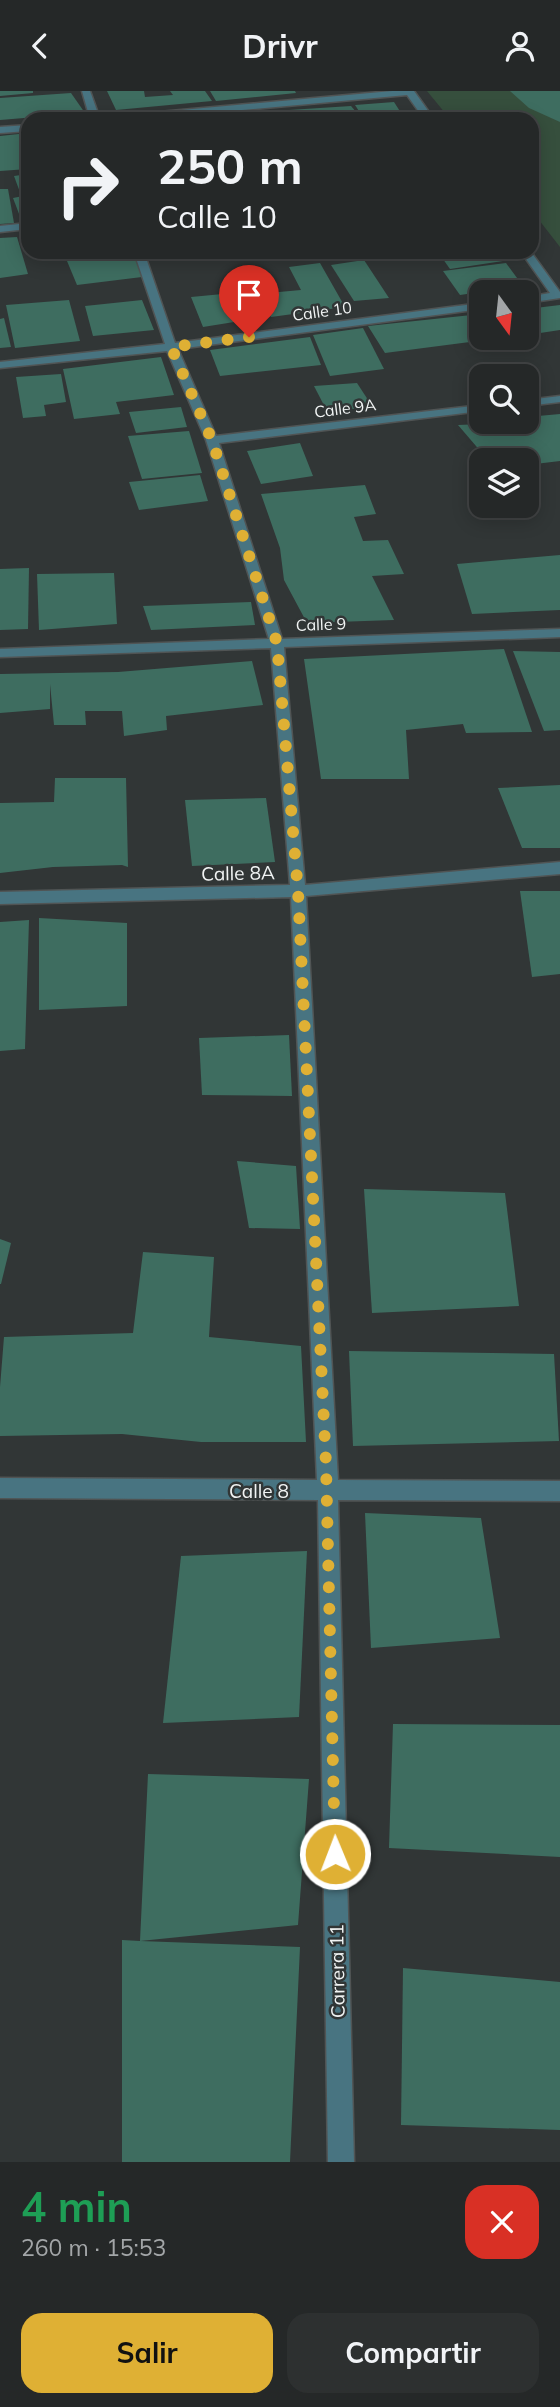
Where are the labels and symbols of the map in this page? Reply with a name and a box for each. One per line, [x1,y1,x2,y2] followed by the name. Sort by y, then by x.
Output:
[219,265,279,337] pin
[469,280,539,350] north arrow
[291,297,353,325] street label: Calle 10
[313,394,377,422] street label: Calle 9A
[295,613,347,635] street label: Calle 9
[201,860,275,886] street label: Calle 8A
[229,1479,289,1503] street label: Calle 8
[298,1817,372,1891] position arrow
[324,1924,350,2018] street label: Carrera 11

